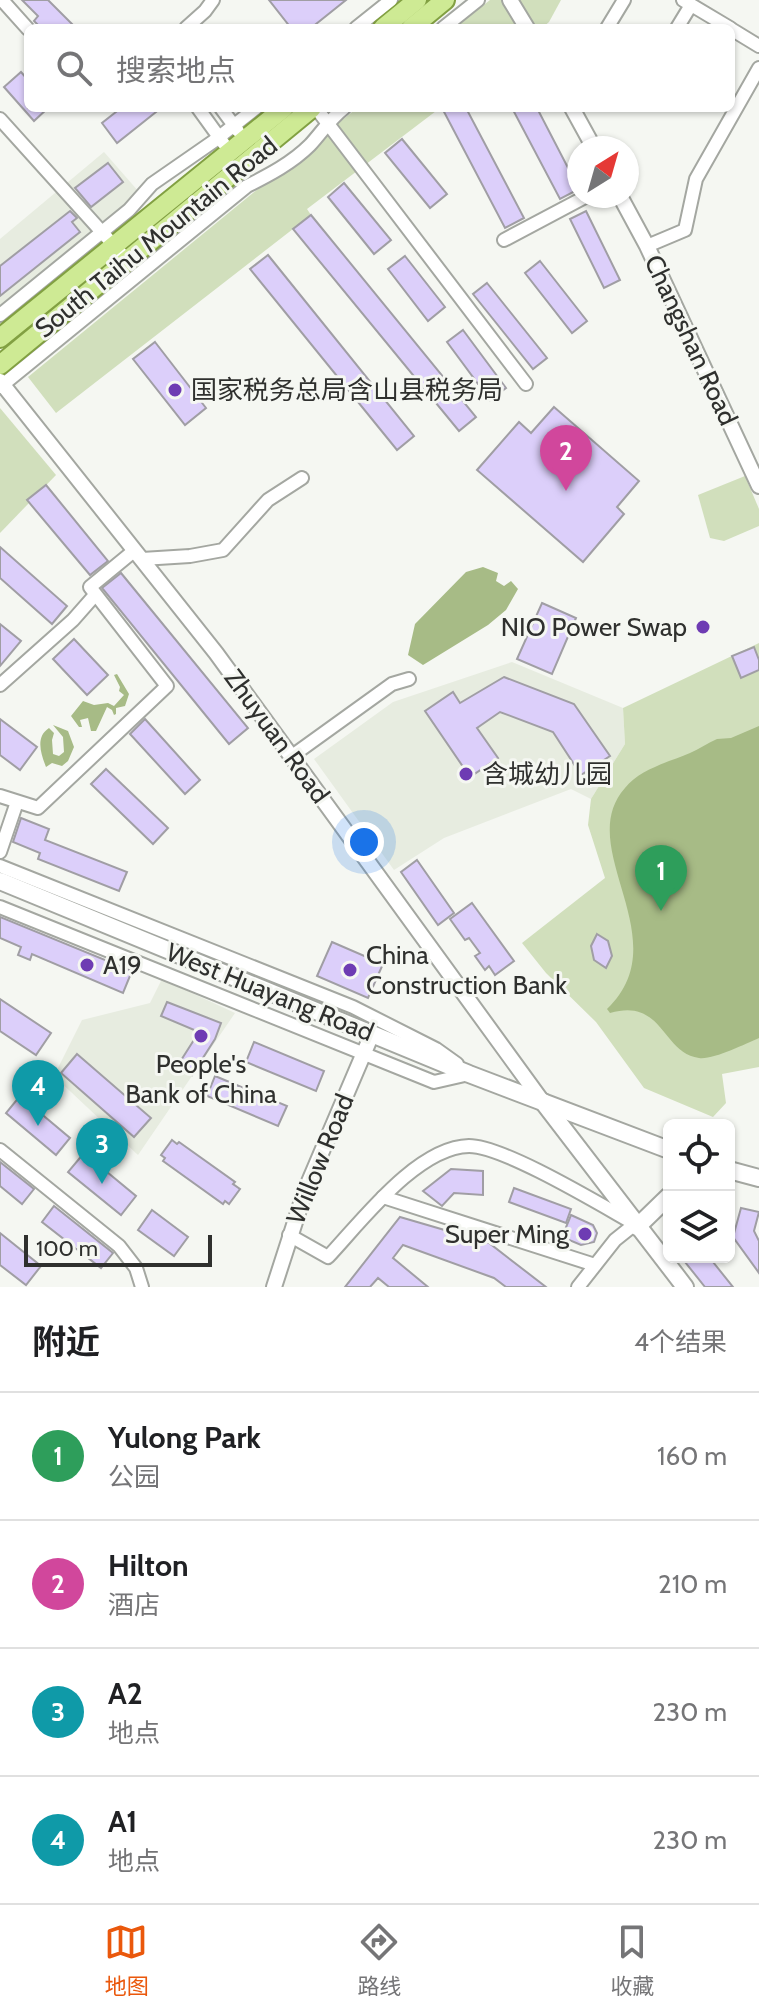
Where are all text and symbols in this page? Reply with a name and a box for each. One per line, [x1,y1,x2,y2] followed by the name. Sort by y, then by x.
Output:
[24,24,735,112] search box
[52,46,96,90] icon: search
[116,52,236,89] text: 搜索地点
[28,129,284,345] street label: South Taihu Mountain Road
[567,136,639,208] north arrow
[638,250,744,430] street label: Changshan Road
[191,374,503,406] place label: 国家税务总局含山县税务局
[166,381,184,399] marker: 国家税务总局含山县税务局
[540,425,592,491] pin: 2
[501,611,687,643] place label: NIO Power Swap
[694,618,712,636] marker: NIO Power Swap
[218,663,336,809] street label: Zhuyuan Road
[482,758,612,790] place label: 含城幼儿园
[457,765,475,783] marker: 含城幼儿园
[344,822,384,862] your location
[635,845,687,911] pin: 1
[162,936,378,1048] street label: West Huayang Road
[366,939,567,1001] place label: China Construction Bank
[103,949,142,981] place label: A19
[78,956,96,974] marker: A19
[341,961,359,979] marker: China Construction Bank
[192,1027,210,1045] marker: People's Bank of China
[125,1048,277,1110] place label: People's Bank of China
[12,1060,64,1126] pin: 4
[279,1089,361,1229] street label: Willow Road
[76,1118,128,1184] pin: 3
[663,1119,735,1263] map controls
[663,1119,735,1191] button: locate
[663,1191,735,1263] button: layers
[445,1218,570,1250] place label: Super Ming
[576,1225,594,1243] marker: Super Ming
[24,1231,212,1267] scale bar
[36,1235,98,1262] text: 100 m
[32,1321,100,1363] text: 附近
[634,1326,727,1358] text: 4个结果
[108,1419,261,1456] text: Yulong Park
[53,1440,63,1472] text: 1
[657,1440,727,1472] text: 160 m
[108,1461,160,1493] text: 公园
[108,1547,189,1584] text: Hilton
[51,1568,65,1600] text: 2
[658,1568,727,1600] text: 210 m
[108,1589,160,1621] text: 酒店
[108,1675,143,1712] text: A2
[51,1696,65,1728] text: 3
[653,1696,727,1728] text: 230 m
[108,1717,160,1749] text: 地点
[108,1803,137,1840] text: A1
[50,1824,66,1856] text: 4
[653,1824,727,1856] text: 230 m
[108,1845,160,1877] text: 地点
[104,1920,149,2000] tab: 地图
[357,1920,402,2000] tab: 路线
[610,1920,655,2000] tab: 收藏

